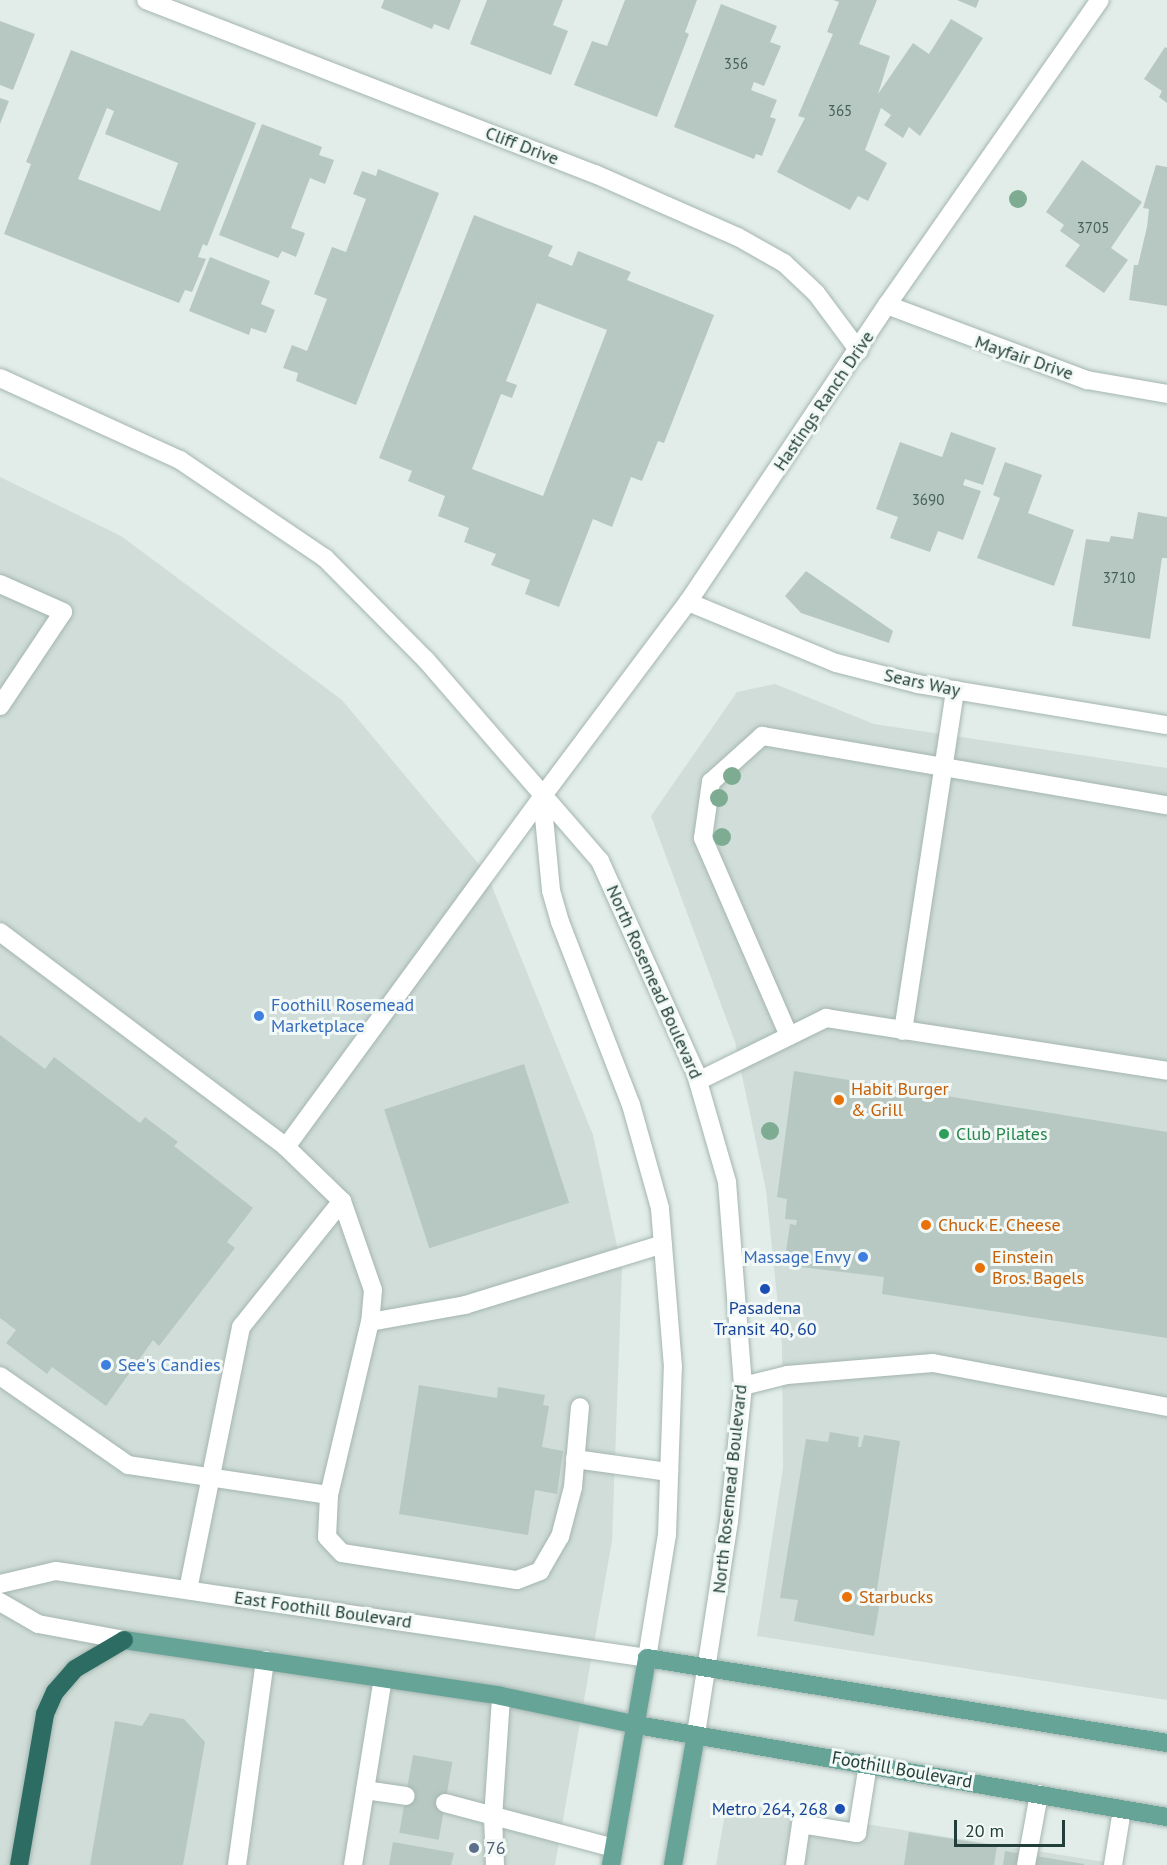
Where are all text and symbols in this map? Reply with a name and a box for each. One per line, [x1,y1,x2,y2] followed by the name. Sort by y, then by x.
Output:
[724,55,748,73] house number: 356
[828,102,852,120] house number: 365
[482,122,562,170] street label: Cliff Drive
[1077,219,1109,237] house number: 3705
[769,327,879,475] street label: Hastings Ranch Drive
[972,331,1076,385] street label: Mayfair Drive
[912,491,944,509] house number: 3690
[1103,569,1135,587] house number: 3710
[882,664,962,702] street label: Sears Way
[601,882,707,1082] street label: North Rosemead Boulevard
[271,995,414,1038] place label: Foothill Rosemead Marketplace
[252,1009,266,1023] marker: Foothill Rosemead Marketplace
[851,1079,949,1122] place label: Habit Burger & Grill
[832,1093,846,1107] marker: Habit Burger & Grill
[956,1123,1047,1145] place label: Club Pilates
[937,1127,951,1141] marker: Club Pilates
[938,1214,1063,1236] place label: Chuck E. Cheese
[919,1218,933,1232] marker: Chuck E. Cheese
[743,1246,851,1268] place label: Massage Envy
[992,1247,1086,1290] place label: Einstein Bros. Bagels
[856,1250,870,1264] marker: Massage Envy
[973,1261,987,1275] marker: Einstein Bros. Bagels
[758,1282,772,1296] marker: Pasadena Transit 40, 60
[713,1298,817,1340] place label: Pasadena Transit 40, 60
[118,1354,221,1376] place label: See's Candies
[99,1358,113,1372] marker: See's Candies
[708,1384,752,1594] street label: North Rosemead Boulevard
[859,1586,933,1608] place label: Starbucks
[233,1587,413,1633] street label: East Foothill Boulevard
[840,1590,854,1604] marker: Starbucks
[830,1747,974,1793] street label: Foothill Boulevard
[710,1798,828,1820] place label: Metro 264, 268
[833,1802,847,1816] marker: Metro 264, 268
[957,1808,1068,1846] scale bar
[965,1819,1004,1842] text: 20 m
[486,1837,506,1859] place label: 76
[467,1841,481,1855] marker: 76

